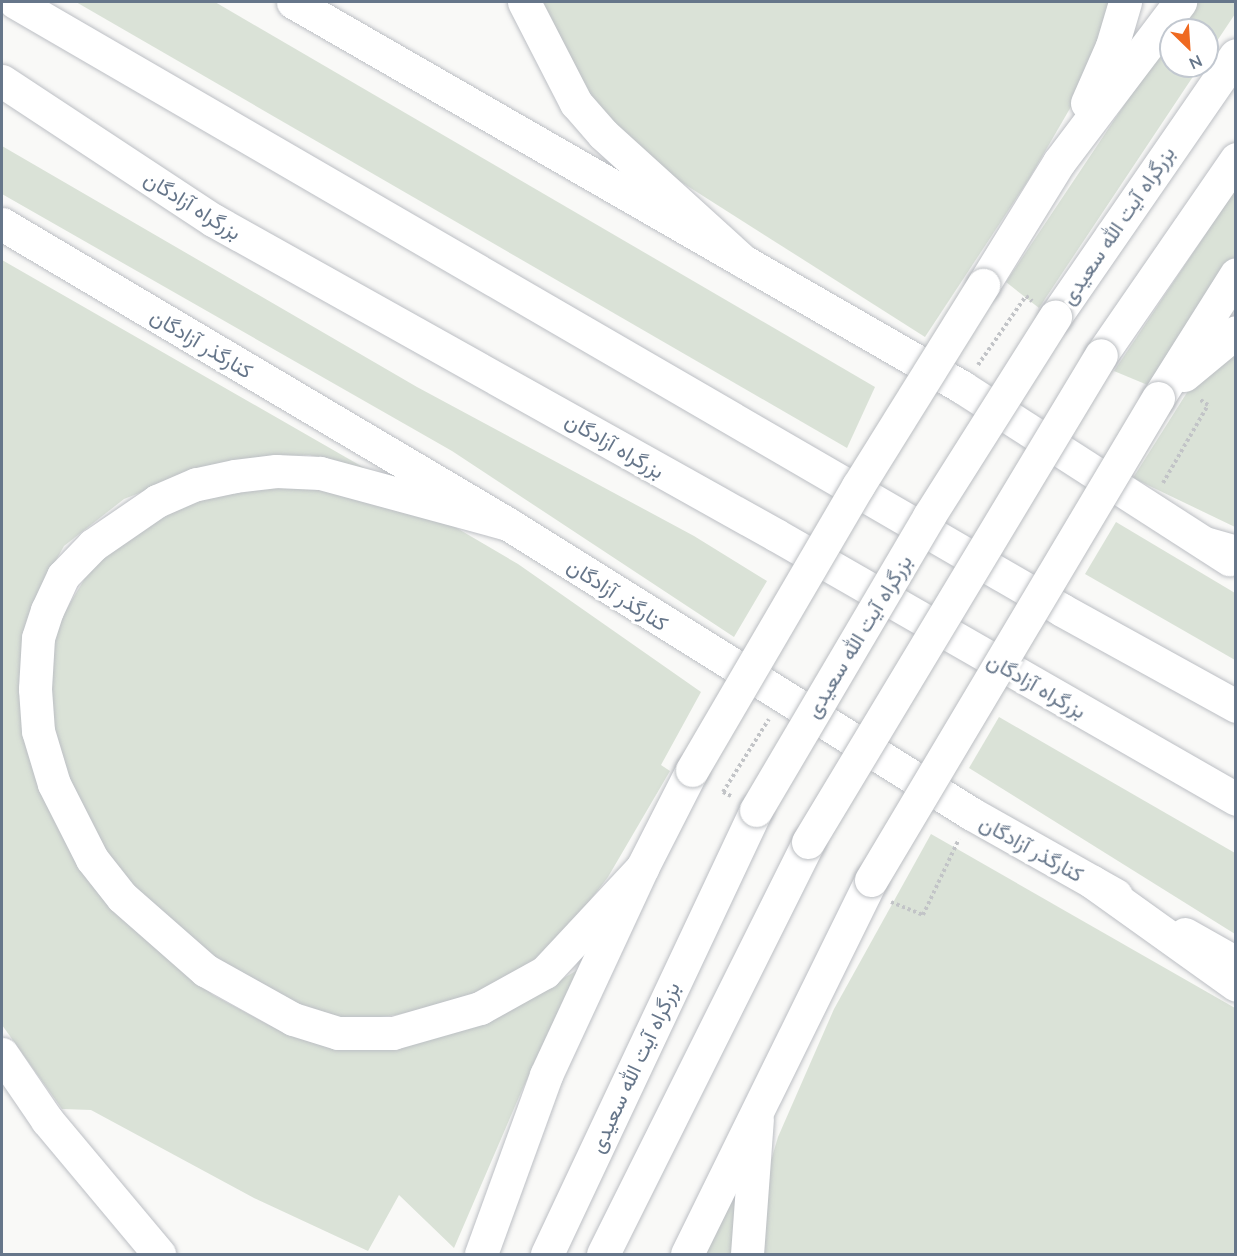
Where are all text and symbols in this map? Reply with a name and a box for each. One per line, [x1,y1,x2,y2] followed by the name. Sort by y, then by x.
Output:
[1159,18,1219,78] north arrow
[1186,51,1205,74] text: N
[1055,141,1179,309] street label: بزرگراه آیت الله سعیدی
[140,165,246,245] street label: بزرگراه آزادگان
[146,303,258,383] street label: کنارگذر آزادگان
[561,407,669,483] street label: بزرگراه آزادگان
[799,550,917,722] street label: بزرگراه آیت الله سعیدی
[563,552,673,636] street label: کنارگذر آزادگان
[983,647,1091,723] street label: بزرگراه آزادگان
[976,809,1088,887] street label: کنارگذر آزادگان
[583,977,685,1157] street label: بزرگراه آیت الله سعیدی

